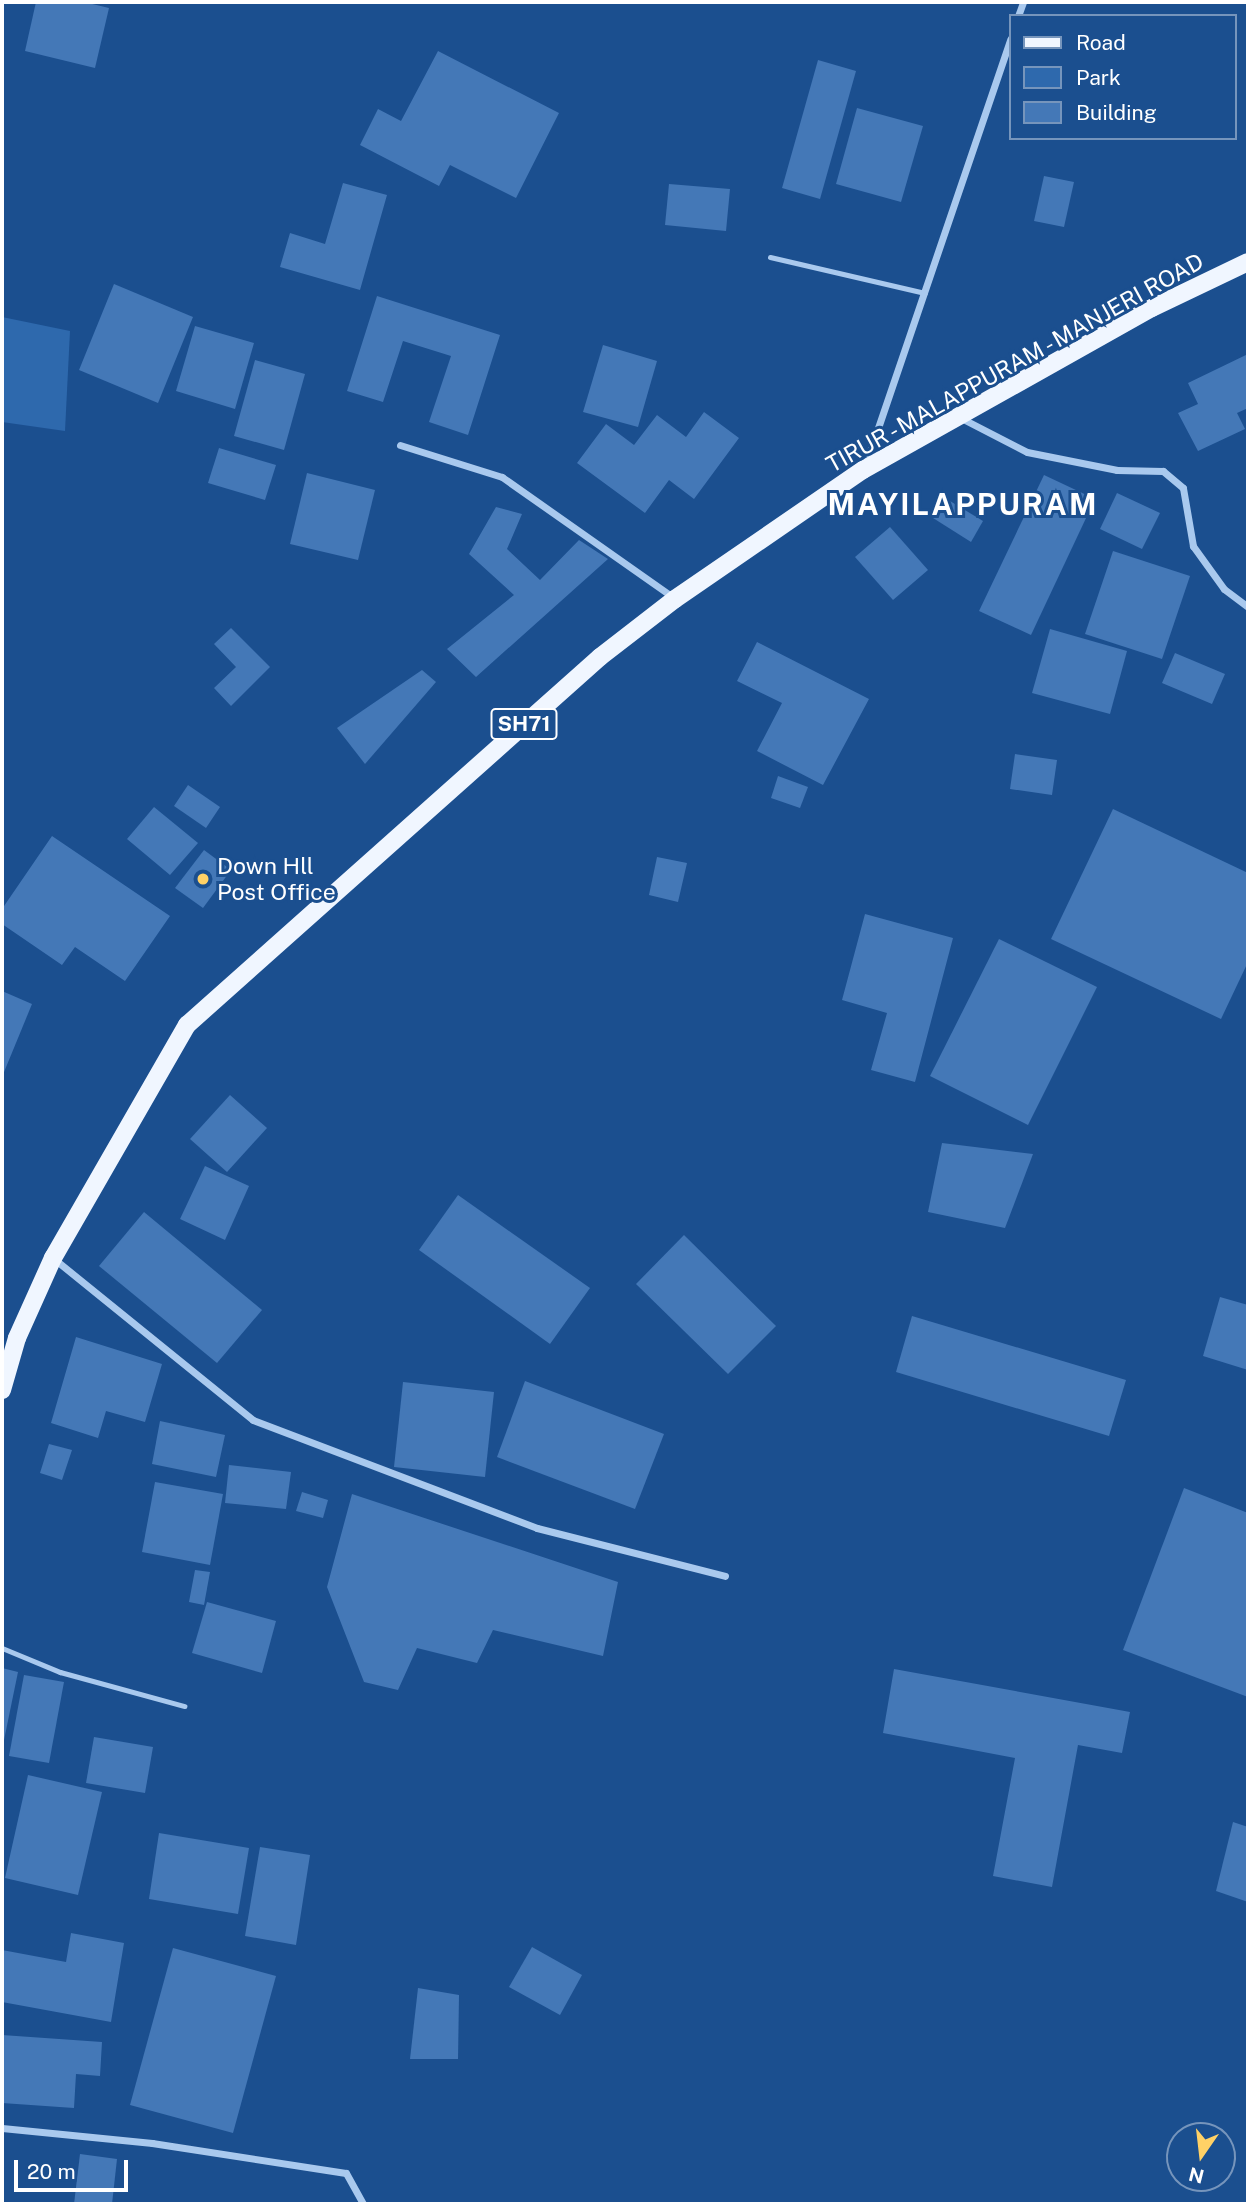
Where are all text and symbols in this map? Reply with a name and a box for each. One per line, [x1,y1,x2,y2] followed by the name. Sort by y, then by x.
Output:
[1009,14,1236,140] legend
[1076,30,1126,55] text: Road
[1076,65,1121,90] text: Park
[1076,100,1157,125] text: Building
[816,244,1214,482] street label: TIRUR - MALAPPURAM - MANJERI ROAD
[829,486,1097,522] district label: MAYILAPPURAM
[489,706,559,742] road number: SH71
[217,852,336,906] place label: Down Hll Post Office
[195,871,211,887] marker: Down Hll Post Office
[1166,2122,1236,2192] north arrow
[18,2146,131,2190] scale bar
[27,2159,76,2184] text: 20 m
[1187,2163,1206,2188] text: N

